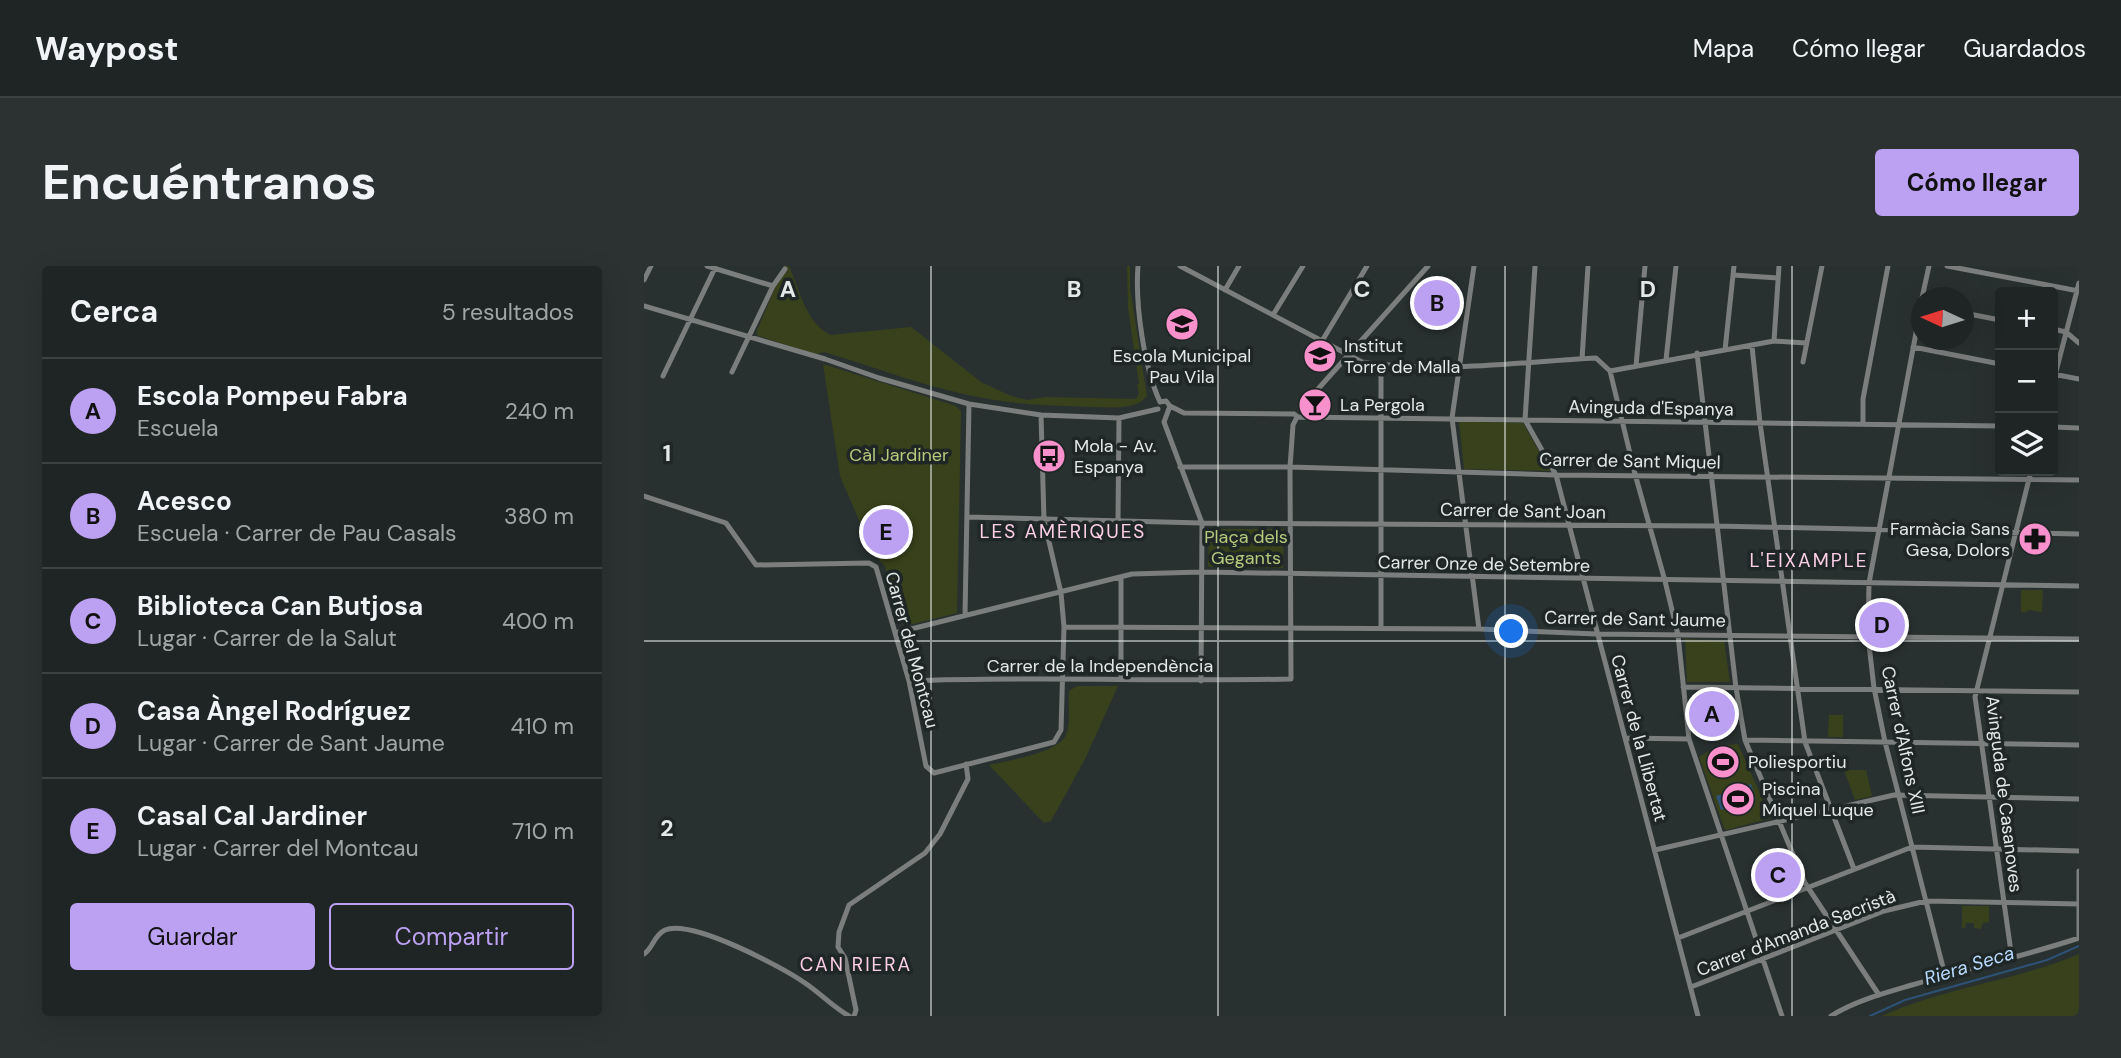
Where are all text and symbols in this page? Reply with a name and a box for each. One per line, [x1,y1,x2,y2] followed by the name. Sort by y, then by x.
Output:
[35,27,178,70] text: Waypost
[1693,33,1754,64] text: Mapa
[1792,33,1925,64] text: Cómo llegar
[1963,33,2086,64] text: Guardados
[1875,149,2079,216] button: Cómo llegar
[42,150,377,214] text: Encuéntranos
[780,274,796,304] text: A
[1067,274,1081,304] text: B
[1354,274,1370,304] text: C
[1640,274,1656,304] text: D
[1414,277,1460,329] pin: B
[1911,287,1974,350] north arrow
[1995,287,2058,476] map controls
[1995,287,2058,350] button: +
[70,292,158,331] text: Cerca
[442,297,574,327] text: 5 resultados
[1163,305,1201,343] school or university icon: Escola Municipal Pau Vila
[1344,334,1460,379] place label: Institut Torre de Malla
[1301,337,1339,375] school or university icon: Institut Torre de Malla
[1113,344,1251,389] place label: Escola Municipal Pau Vila
[1995,350,2058,413] button: −
[137,379,408,413] text: Escola Pompeu Fabra
[1296,386,1334,424] bar icon: La Pergola
[1340,393,1425,417] place label: La Pergola
[1568,395,1734,421] street label: Avinguda d'Espanya
[85,396,101,426] text: A
[505,396,574,426] text: 240 m
[137,413,219,443] text: Escuela
[1995,413,2058,476] button: layers
[1074,434,1156,479] place label: Mola - Av. Espanya
[1030,437,1068,475] bus stop icon: Mola - Av. Espanya
[663,438,671,468] text: 1
[849,443,949,467] park label: Càl Jardiner
[1539,447,1721,475] street label: Carrer de Sant Miquel
[137,484,232,518] text: Acesco
[1440,498,1606,524] street label: Carrer de Sant Joan
[86,501,100,531] text: B
[504,501,574,531] text: 380 m
[863,506,909,558] pin: E
[1890,517,2010,562] place label: Farmàcia Sans Gesa, Dolors
[137,518,457,548] text: Escuela · Carrer de Pau Casals
[980,519,1146,544] district label: LES AMÈRIQUES
[2016,520,2054,558] pharmacy icon: Farmàcia Sans Gesa, Dolors
[1204,525,1288,570] park label: Plaça dels Gegants
[1750,548,1868,573] district label: L'EIXAMPLE
[1378,550,1590,578] street label: Carrer Onze de Setembre
[880,569,944,731] street label: Carrer del Montcau
[137,589,423,623] text: Biblioteca Can Butjosa
[1859,599,1905,651] pin: D
[1544,605,1726,633] street label: Carrer de Sant Jaume
[85,606,101,636] text: C
[502,606,574,636] text: 400 m
[1494,614,1528,648] your location
[137,623,397,653] text: Lugar · Carrer de la Salut
[1605,652,1673,824] street label: Carrer de la Llibertat
[987,654,1213,678] street label: Carrer de la Independència
[1876,664,1930,816] street label: Carrer d'Alfons XIII
[1689,688,1735,740] pin: A
[137,694,411,728] text: Casa Àngel Rodríguez
[1980,694,2028,894] street label: Avinguda de Casanoves
[85,711,101,741] text: D
[511,711,574,741] text: 410 m
[137,728,445,758] text: Lugar · Carrer de Sant Jaume
[1704,743,1742,781] sports icon: Poliesportiu
[1748,750,1846,774] place label: Poliesportiu
[1762,777,1874,822] place label: Piscina Miquel Luque
[1719,780,1757,818] sports icon: Piscina Miquel Luque
[137,799,367,833] text: Casal Cal Jardiner
[660,813,674,843] text: 2
[86,816,100,846] text: E
[512,816,574,846] text: 710 m
[137,833,419,863] text: Lugar · Carrer del Montcau
[1755,849,1801,901] pin: C
[1693,884,1899,982] street label: Carrer d'Amanda Sacristà
[70,903,315,970] button: Guardar
[329,903,574,970] button: Compartir
[1921,940,2017,991] water label: Riera Seca
[800,952,912,977] district label: CAN RIERA

